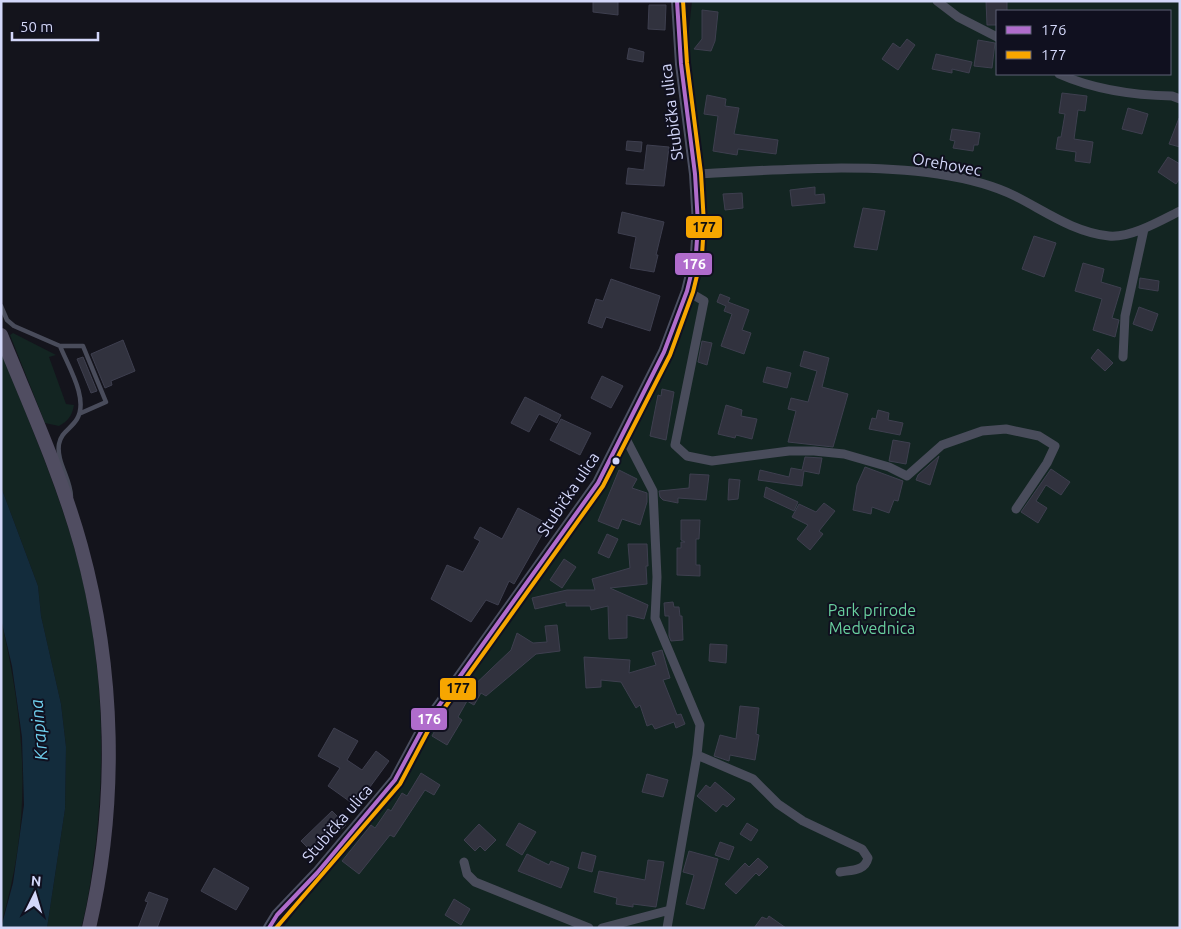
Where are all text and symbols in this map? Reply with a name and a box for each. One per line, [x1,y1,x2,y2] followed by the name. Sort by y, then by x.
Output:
[12,10,99,42] scale bar
[996,10,1171,75] legend
[20,18,53,35] text: 50 m
[1041,21,1066,38] text: 176
[1041,46,1066,63] text: 177
[656,63,686,161] street label: Stubička ulica
[911,149,983,179] street label: Orehovec
[685,215,723,239] line badge: 177
[692,219,716,235] text: 177
[674,252,713,276] line badge: 176
[682,256,706,272] text: 176
[533,449,603,539] street label: Stubička ulica
[611,456,621,466] unlabelled marker
[828,601,916,637] park label: Park prirode Medvednica
[439,677,477,701] line badge: 177
[446,680,470,696] text: 177
[25,698,51,762] water label: Krapina
[410,707,448,731] line badge: 176
[417,711,441,727] text: 176
[298,780,376,866] street label: Stubička ulica
[10,869,60,919] north arrow
[30,873,42,889] text: N

